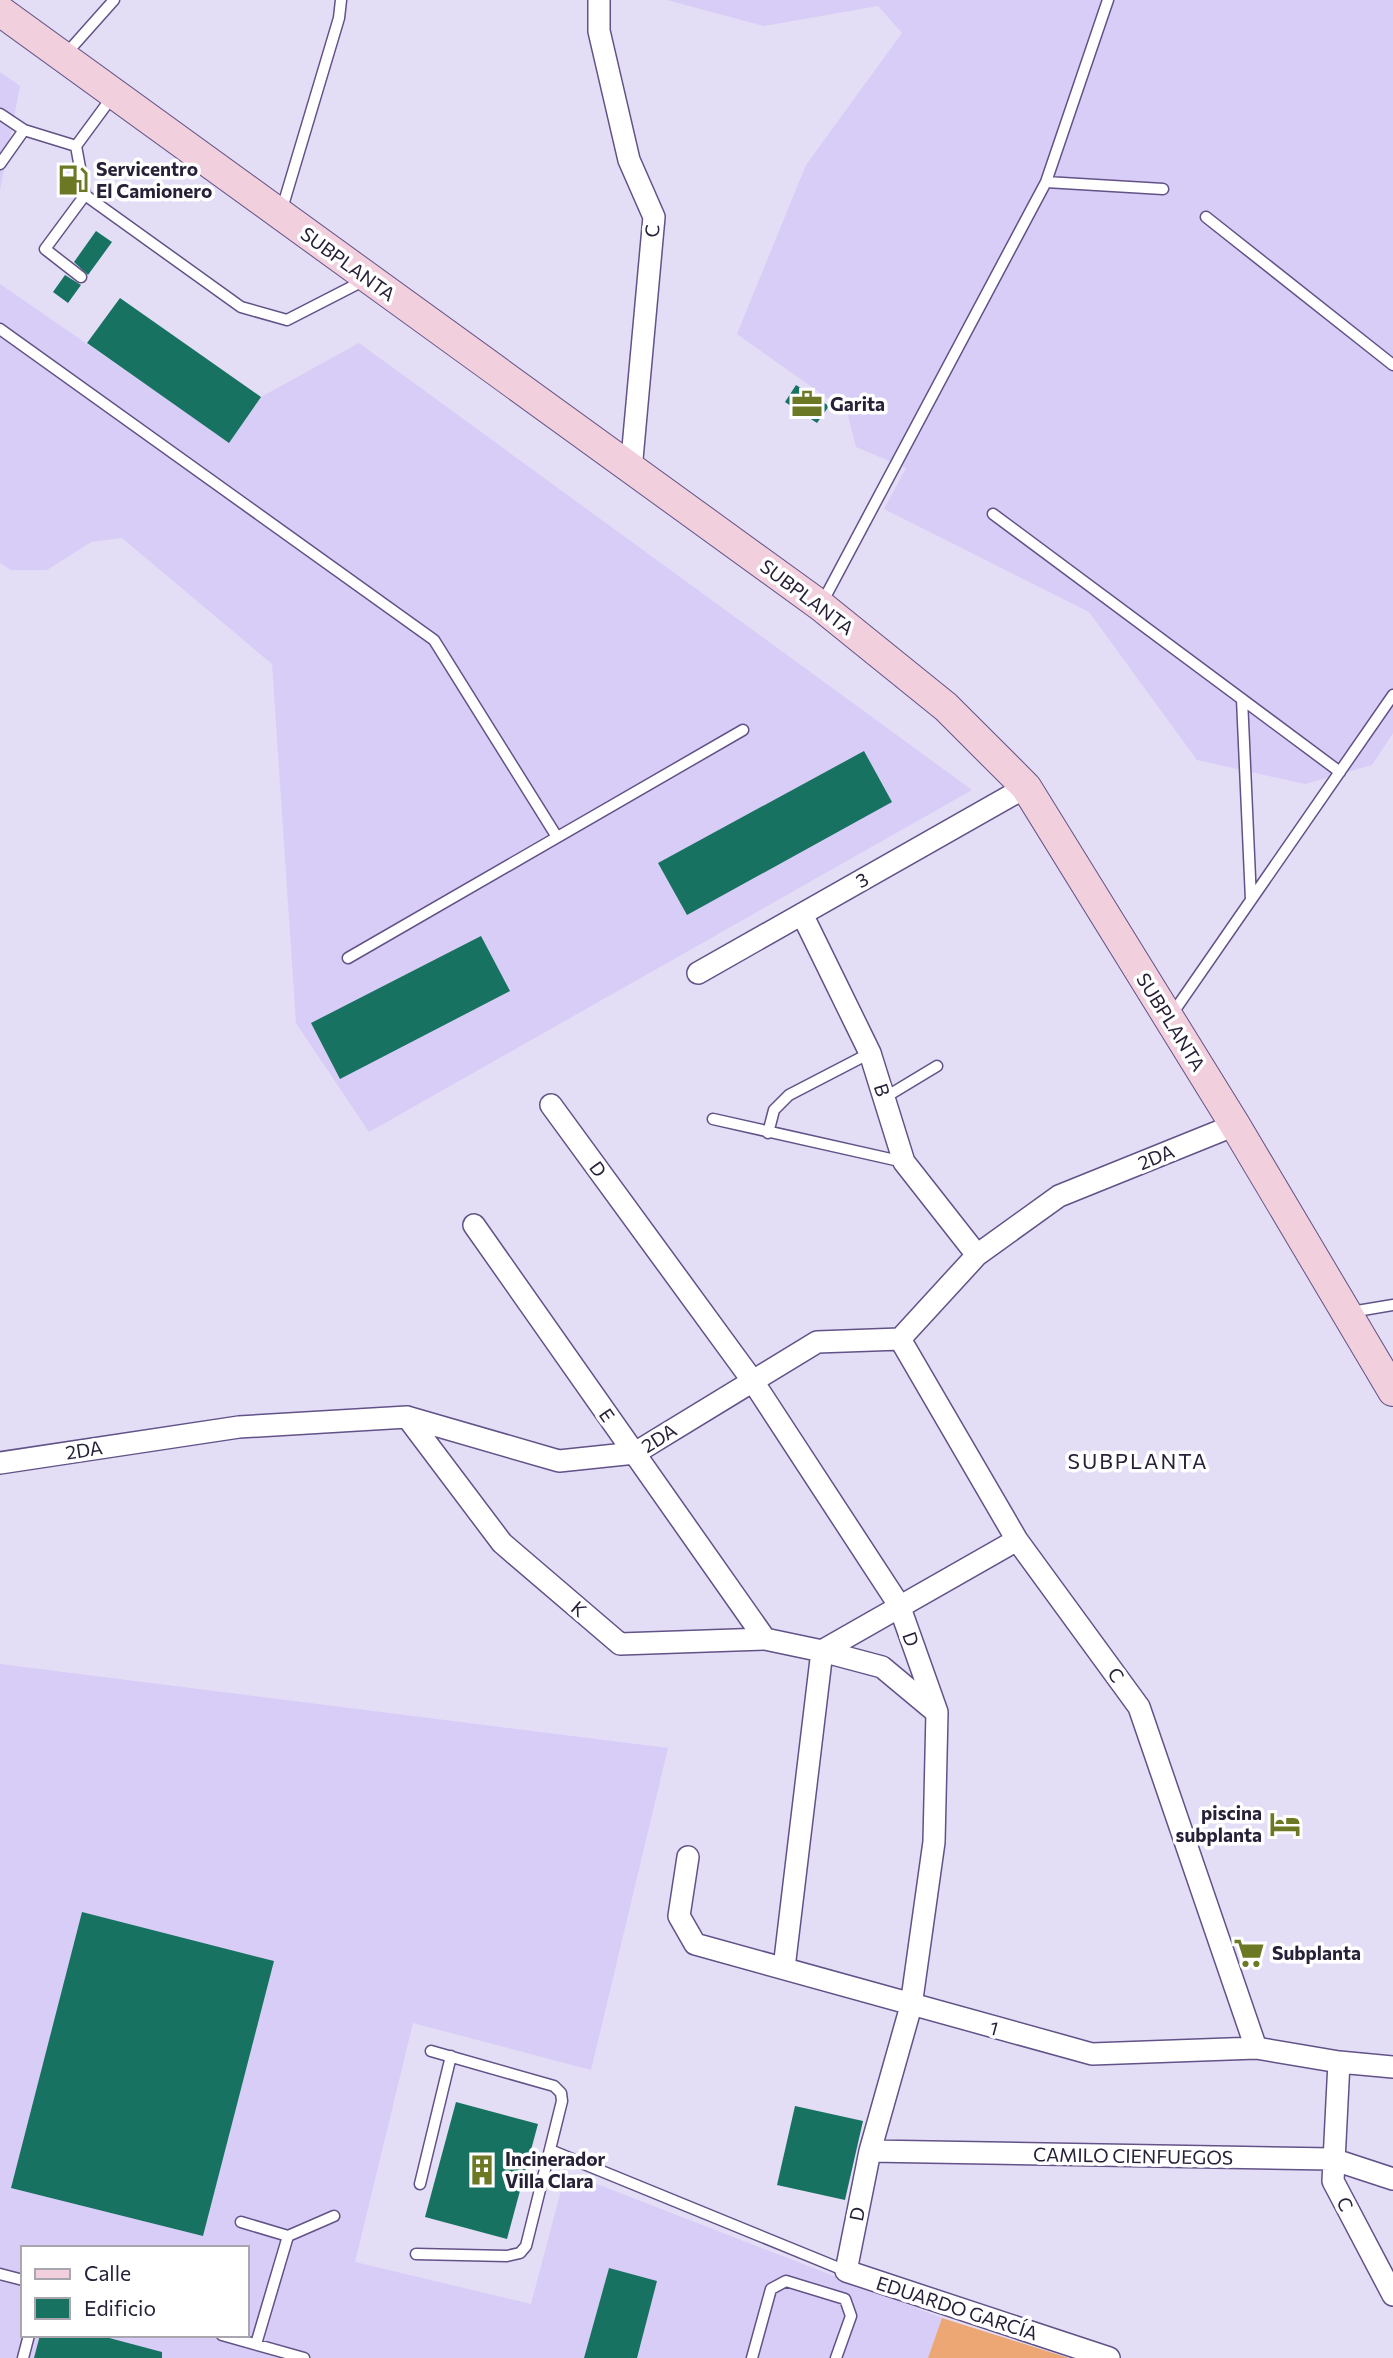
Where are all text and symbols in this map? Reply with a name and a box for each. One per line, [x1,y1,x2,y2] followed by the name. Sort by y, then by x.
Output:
[96,157,212,202] place label: Servicentro El Camionero
[56,163,90,197] fuel station icon: Servicentro El Camionero
[297,222,400,306] street label: SUBPLANTA
[640,224,663,238] street label: C
[790,387,824,421] office icon: Garita
[830,392,885,415] place label: Garita
[756,554,859,639] street label: SUBPLANTA
[851,867,872,892] street label: 3
[1132,969,1211,1075] street label: SUBPLANTA
[870,1080,895,1099] street label: B
[1134,1139,1177,1174] street label: 2DA
[585,1156,612,1181] street label: D
[595,1403,620,1426] street label: E
[637,1418,681,1457] street label: 2DA
[64,1435,104,1464] street label: 2DA
[1068,1448,1208,1473] district label: SUBPLANTA
[567,1596,592,1622] street label: K
[898,1628,925,1649] street label: D
[1103,1663,1130,1687] street label: C
[1176,1801,1262,1846] place label: piscina subplanta
[1268,1807,1302,1841] hotel icon: piscina subplanta
[1232,1936,1266,1970] supermarket icon: Subplanta
[1272,1941,1361,1964] place label: Subplanta
[987,2015,1001,2040] street label: 1
[1033,2142,1233,2169] street label: CAMILO CIENFUEGOS
[505,2147,606,2192] place label: Incinerador Villa Clara
[465,2153,499,2187] building icon: Incinerador Villa Clara
[1332,2193,1359,2215] street label: C
[844,2205,869,2223] street label: D
[21,2246,248,2337] legend
[84,2260,131,2285] text: Calle
[873,2271,1041,2344] street label: EDUARDO GARCÍA
[84,2295,156,2320] text: Edificio

